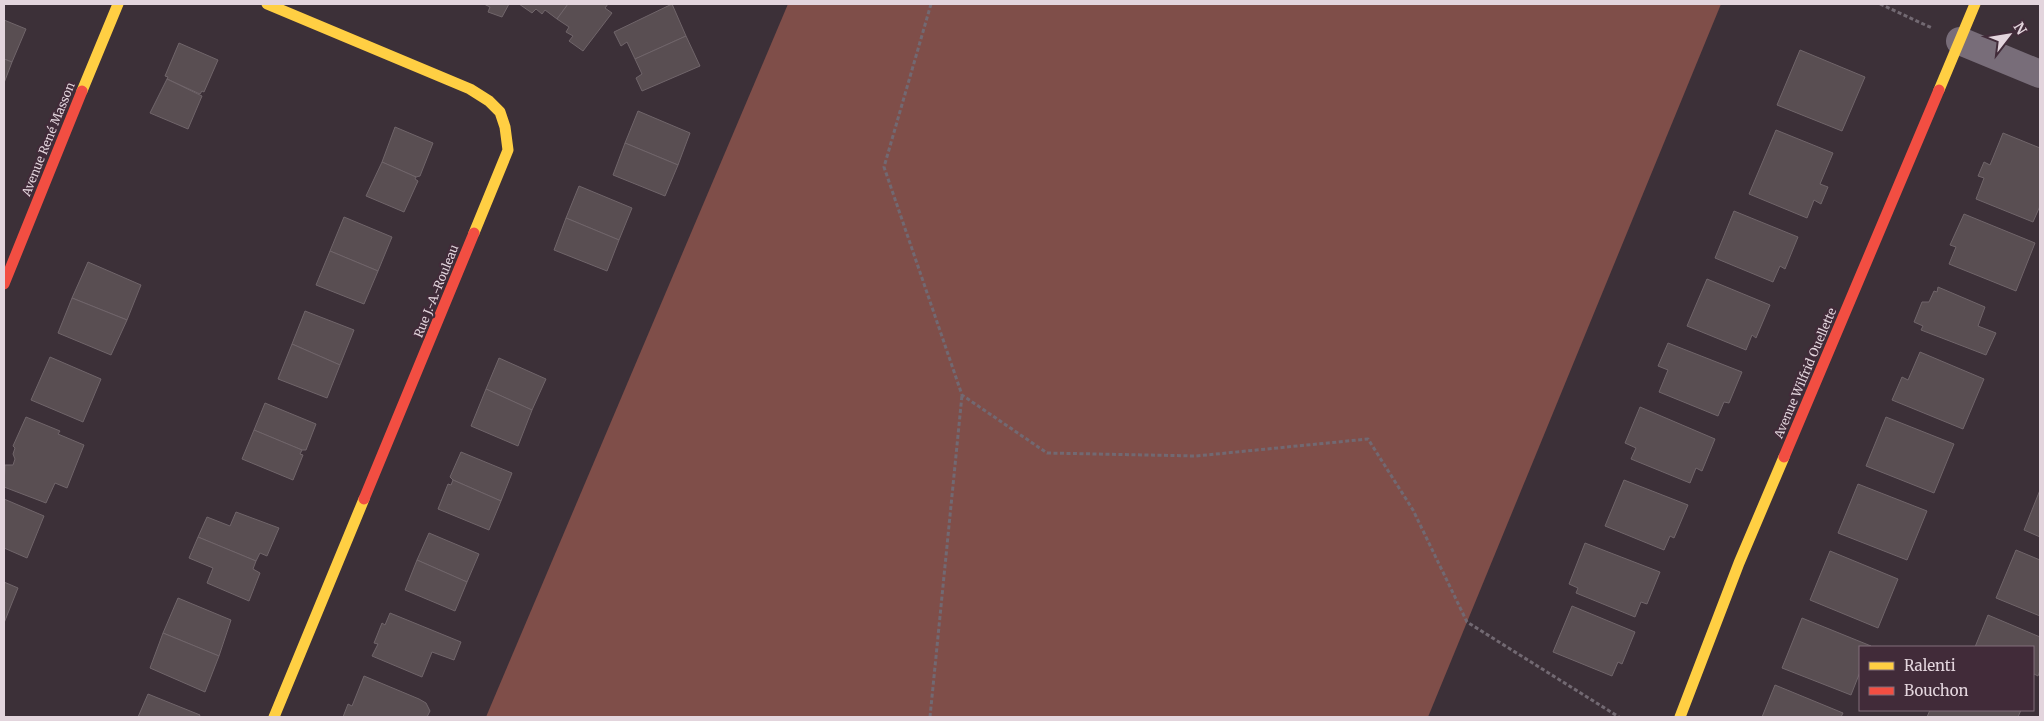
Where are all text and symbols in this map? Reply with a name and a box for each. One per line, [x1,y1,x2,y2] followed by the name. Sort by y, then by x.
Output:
[1984,10,2034,60] north arrow
[2010,19,2031,38] text: N
[18,80,78,199] street label: Avenue René Masson
[411,242,462,340] street label: Rue J.-A.-Rouleau
[1770,306,1839,441] street label: Avenue Wilfrid Ouellette
[1859,646,2034,711] legend
[1904,656,1956,675] text: Ralenti
[1904,681,1968,700] text: Bouchon

